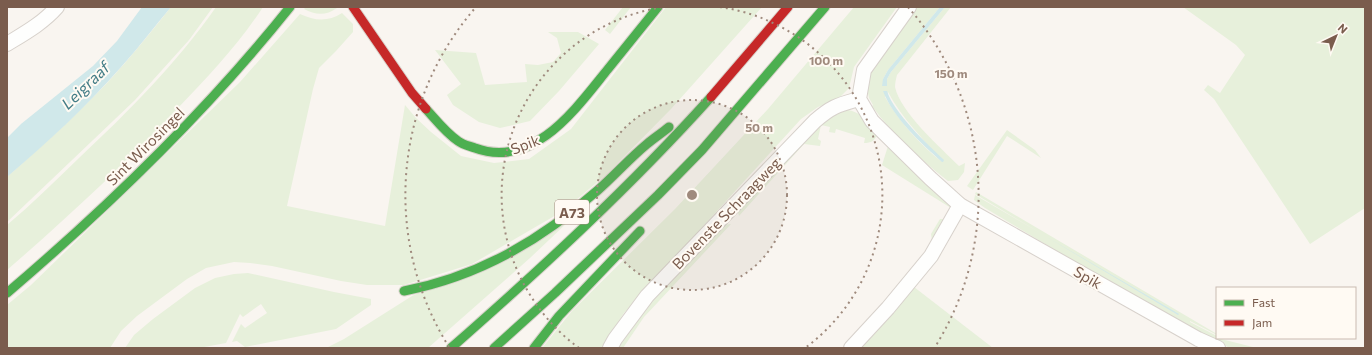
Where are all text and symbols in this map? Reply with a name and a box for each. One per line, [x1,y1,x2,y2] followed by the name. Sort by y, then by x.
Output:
[1316,16,1356,56] north arrow
[1336,21,1351,36] text: N
[809,53,843,67] text: 100 m
[57,56,114,113] water label: Leigraaf
[934,66,968,80] text: 150 m
[102,103,188,189] street label: Sint Wirosingel
[745,120,773,134] text: 50 m
[508,130,542,158] street label: Spik
[668,153,784,273] street label: Bovenste Schraagweg
[685,188,699,202] centre of rings
[555,200,589,224] road number: A73
[1071,262,1105,292] street label: Spik
[1216,287,1356,339] legend
[1252,295,1275,309] text: Fast
[1252,315,1272,330] text: Jam

